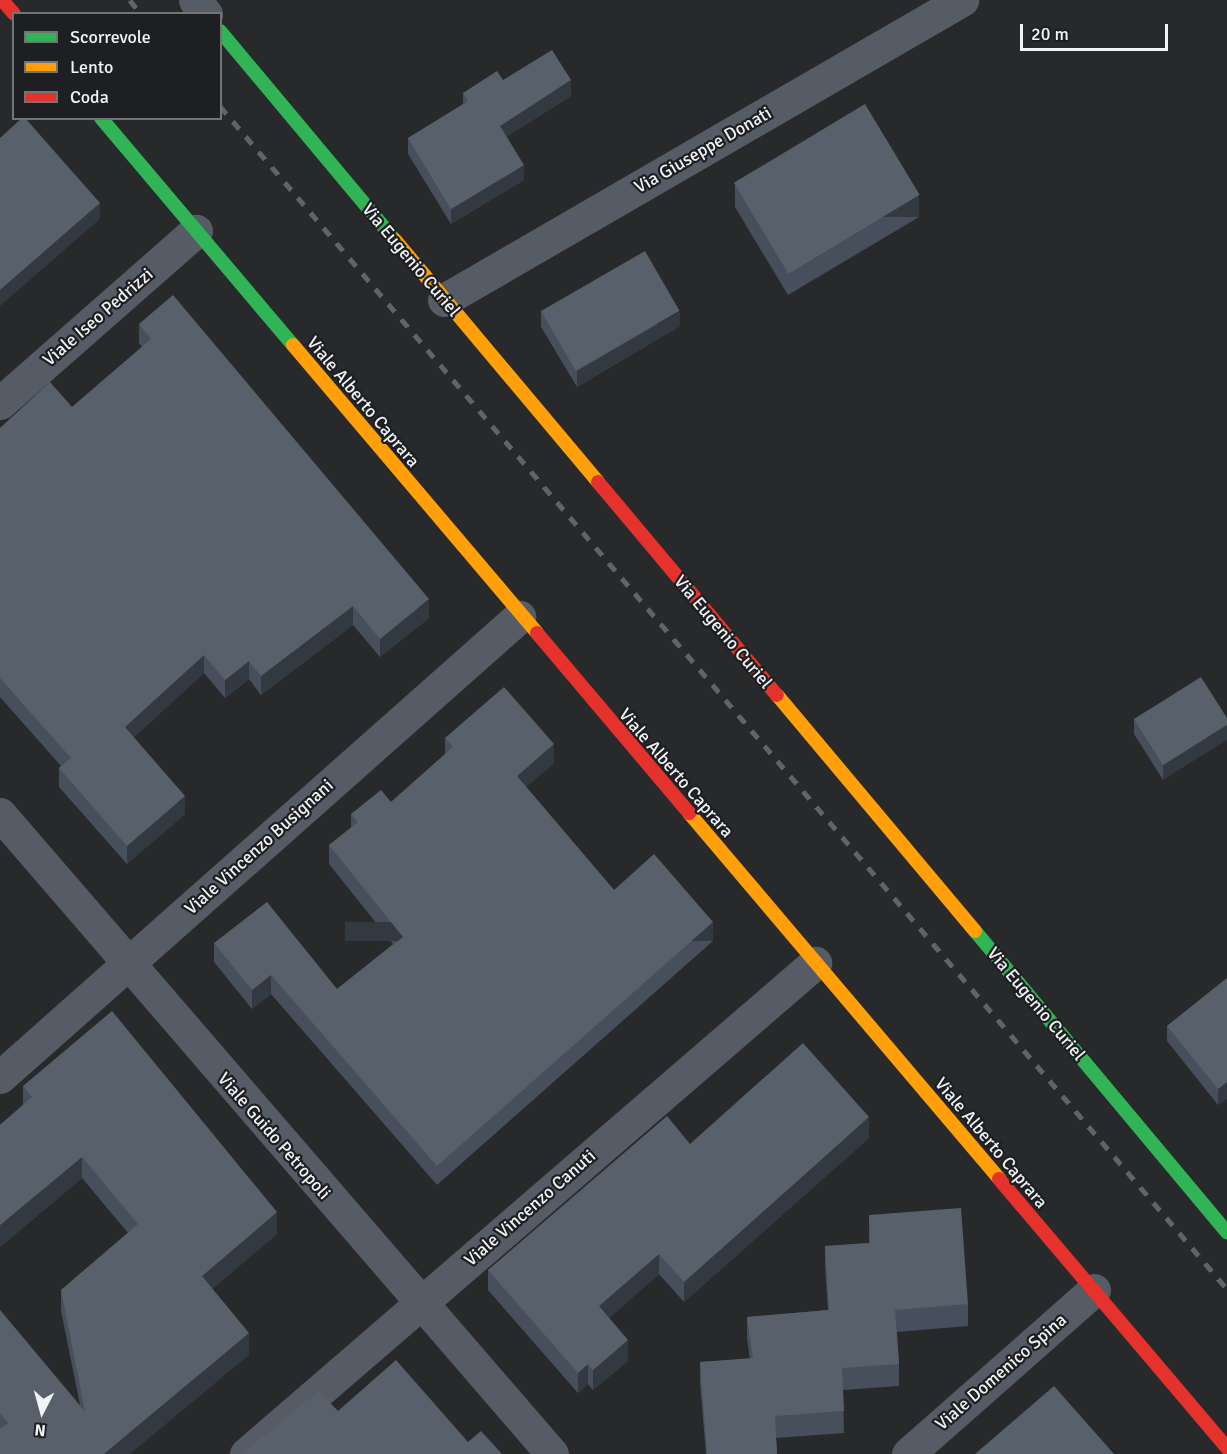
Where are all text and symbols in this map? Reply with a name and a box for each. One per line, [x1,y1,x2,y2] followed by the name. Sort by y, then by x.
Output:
[12,12,222,120] legend
[1023,12,1172,50] scale bar
[1031,23,1069,45] text: 20 m
[70,26,151,48] text: Scorrevole
[70,56,113,78] text: Lento
[70,86,109,108] text: Coda
[631,102,775,198] street label: Via Giuseppe Donati
[357,199,465,321] street label: Via Eugenio Curiel
[38,263,158,371] street label: Viale Iseo Pedrizzi
[302,332,424,472] street label: Viale Alberto Caprara
[669,571,777,693] street label: Via Eugenio Curiel
[614,704,738,842] street label: Viale Alberto Caprara
[180,775,338,919] street label: Viale Vincenzo Busignani
[982,943,1090,1065] street label: Via Eugenio Curiel
[213,1068,335,1204] street label: Viale Guido Petropoli
[930,1073,1052,1213] street label: Viale Alberto Caprara
[460,1145,600,1271] street label: Viale Vincenzo Canuti
[931,1309,1071,1435] street label: Viale Domenico Spina
[12,1382,72,1442] north arrow
[34,1419,47,1440] text: N

